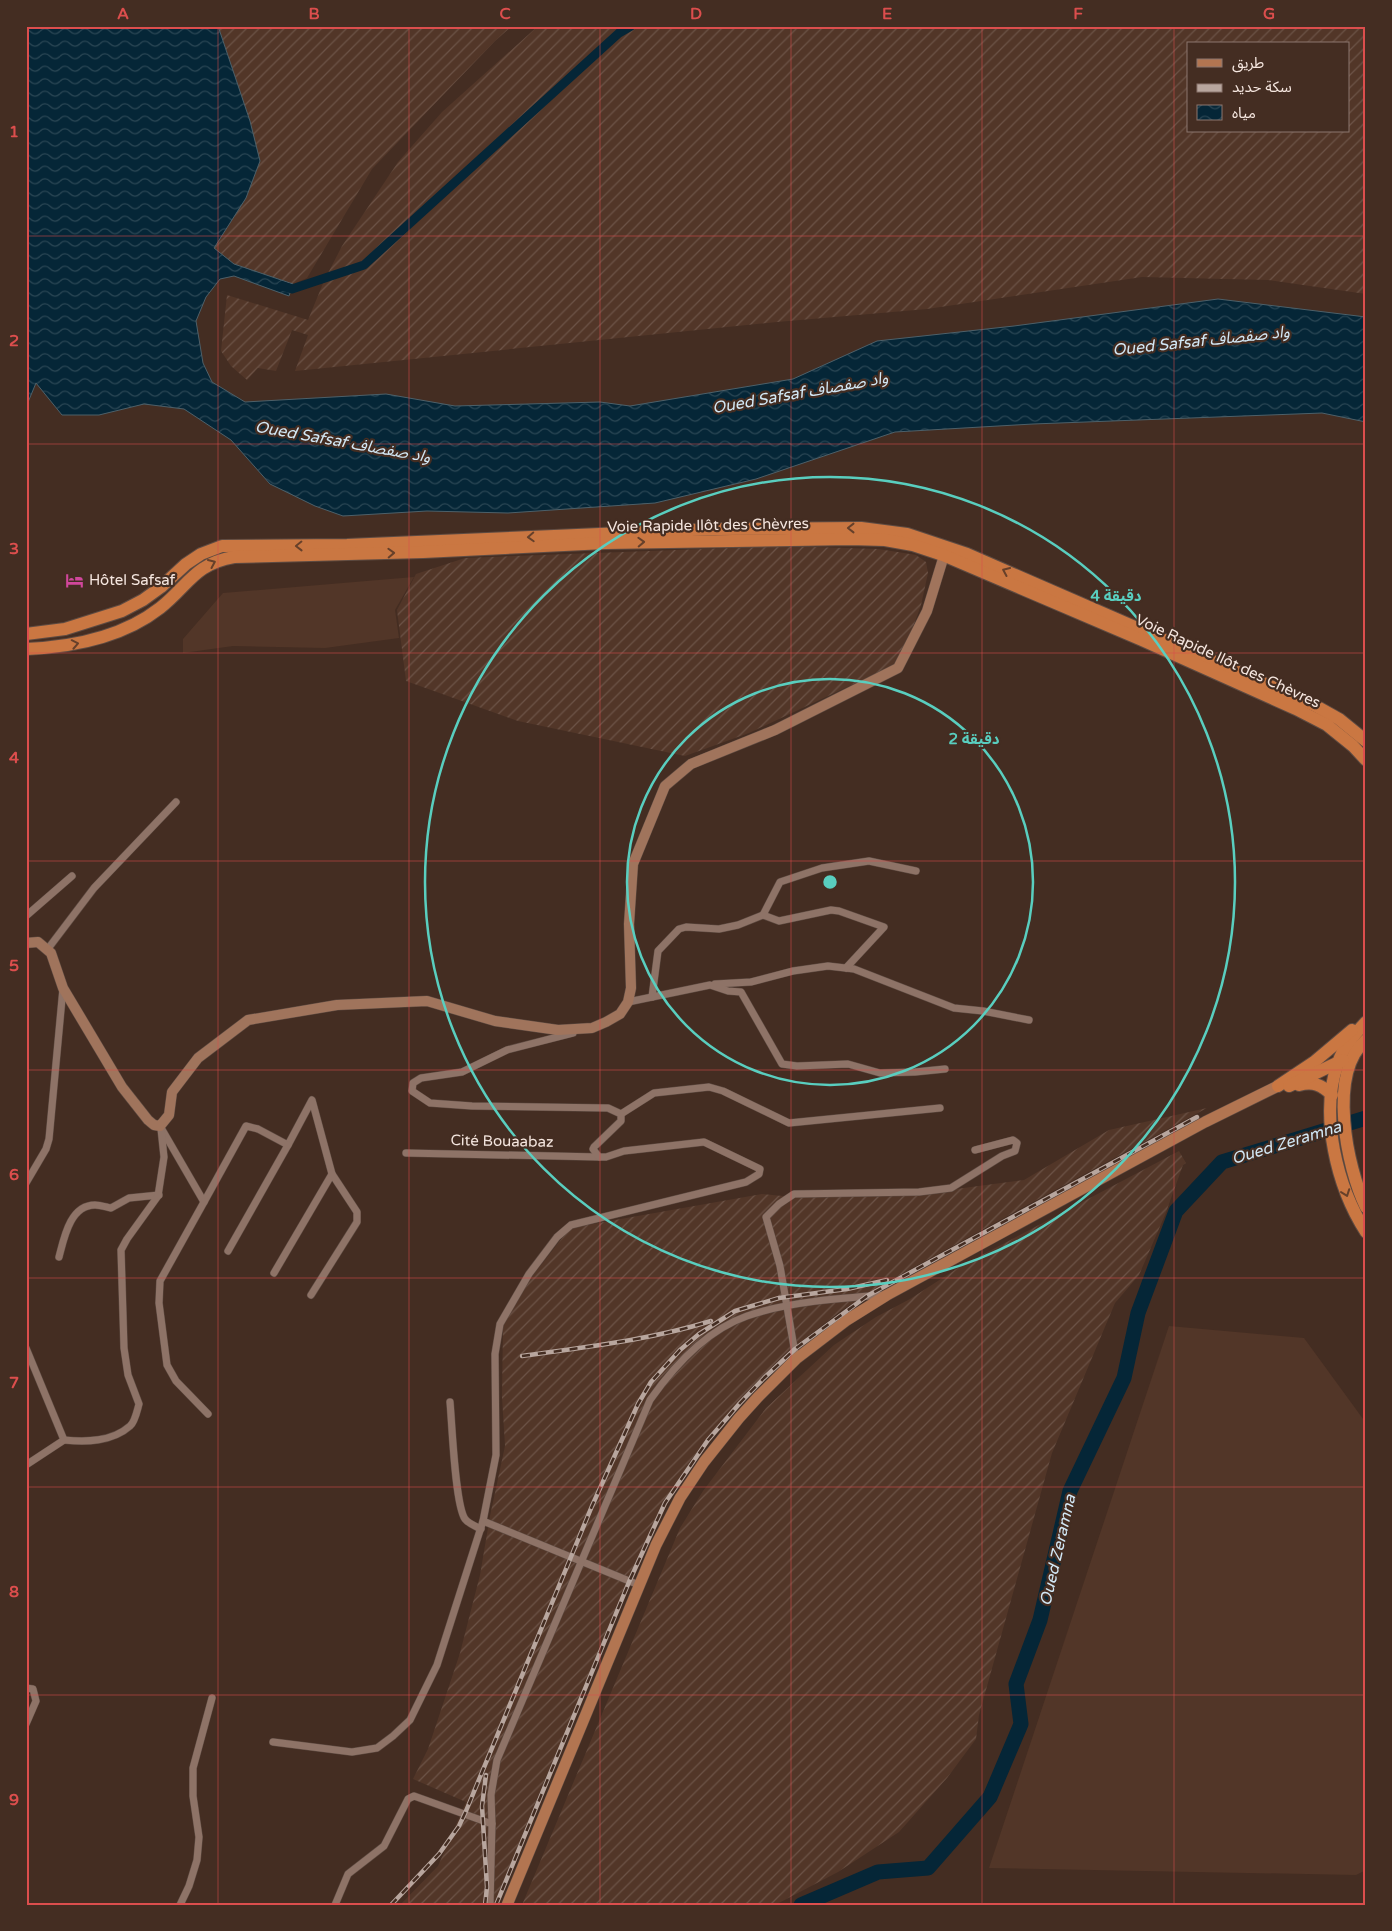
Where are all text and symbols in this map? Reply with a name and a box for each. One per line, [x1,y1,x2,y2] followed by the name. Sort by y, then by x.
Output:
[117,4,129,24] text: A
[308,4,320,24] text: B
[499,4,511,24] text: C
[690,4,702,24] text: D
[882,4,892,24] text: E
[1073,4,1083,24] text: F
[1263,4,1275,24] text: G
[1187,42,1350,132] legend
[1232,54,1264,73] text: طريق
[1232,78,1292,96] text: سكة حديد
[1232,104,1256,122] text: مياه
[9,122,19,142] text: 1
[1111,322,1291,360] water label: Oued Safsaf واد صفصاف
[9,331,19,351] text: 2
[711,368,890,418] water label: Oued Safsaf واد صفصاف
[253,417,432,467] water label: Oued Safsaf واد صفصاف
[607,514,809,536] street label: Voie Rapide Ilôt des Chèvres
[847,523,855,534] one-way arrow
[527,531,535,542] one-way arrow
[637,537,645,547] one-way arrow
[9,539,19,559] text: 3
[295,540,303,551] one-way arrow
[387,548,395,559] one-way arrow
[207,559,216,570] one-way arrow
[1002,567,1011,578] one-way arrow
[65,570,85,590] hotel icon: Hôtel Safsaf
[89,571,176,589] place label: Hôtel Safsaf
[1090,587,1142,605] text: 4 دقيقة
[1133,610,1323,712] street label: Voie Rapide Ilôt des Chèvres
[70,639,79,649] one-way arrow
[948,730,1000,748] text: 2 دقيقة
[9,748,19,768] text: 4
[821,873,839,891] centre of rings
[9,956,19,976] text: 5
[1229,1116,1345,1169] water label: Oued Zeramna
[450,1131,554,1151] street label: Cité Bouaabaz
[9,1165,19,1185] text: 6
[1340,1188,1350,1196] one-way arrow
[9,1373,19,1393] text: 7
[1035,1492,1081,1608] water label: Oued Zeramna
[9,1582,19,1602] text: 8
[9,1790,19,1810] text: 9

